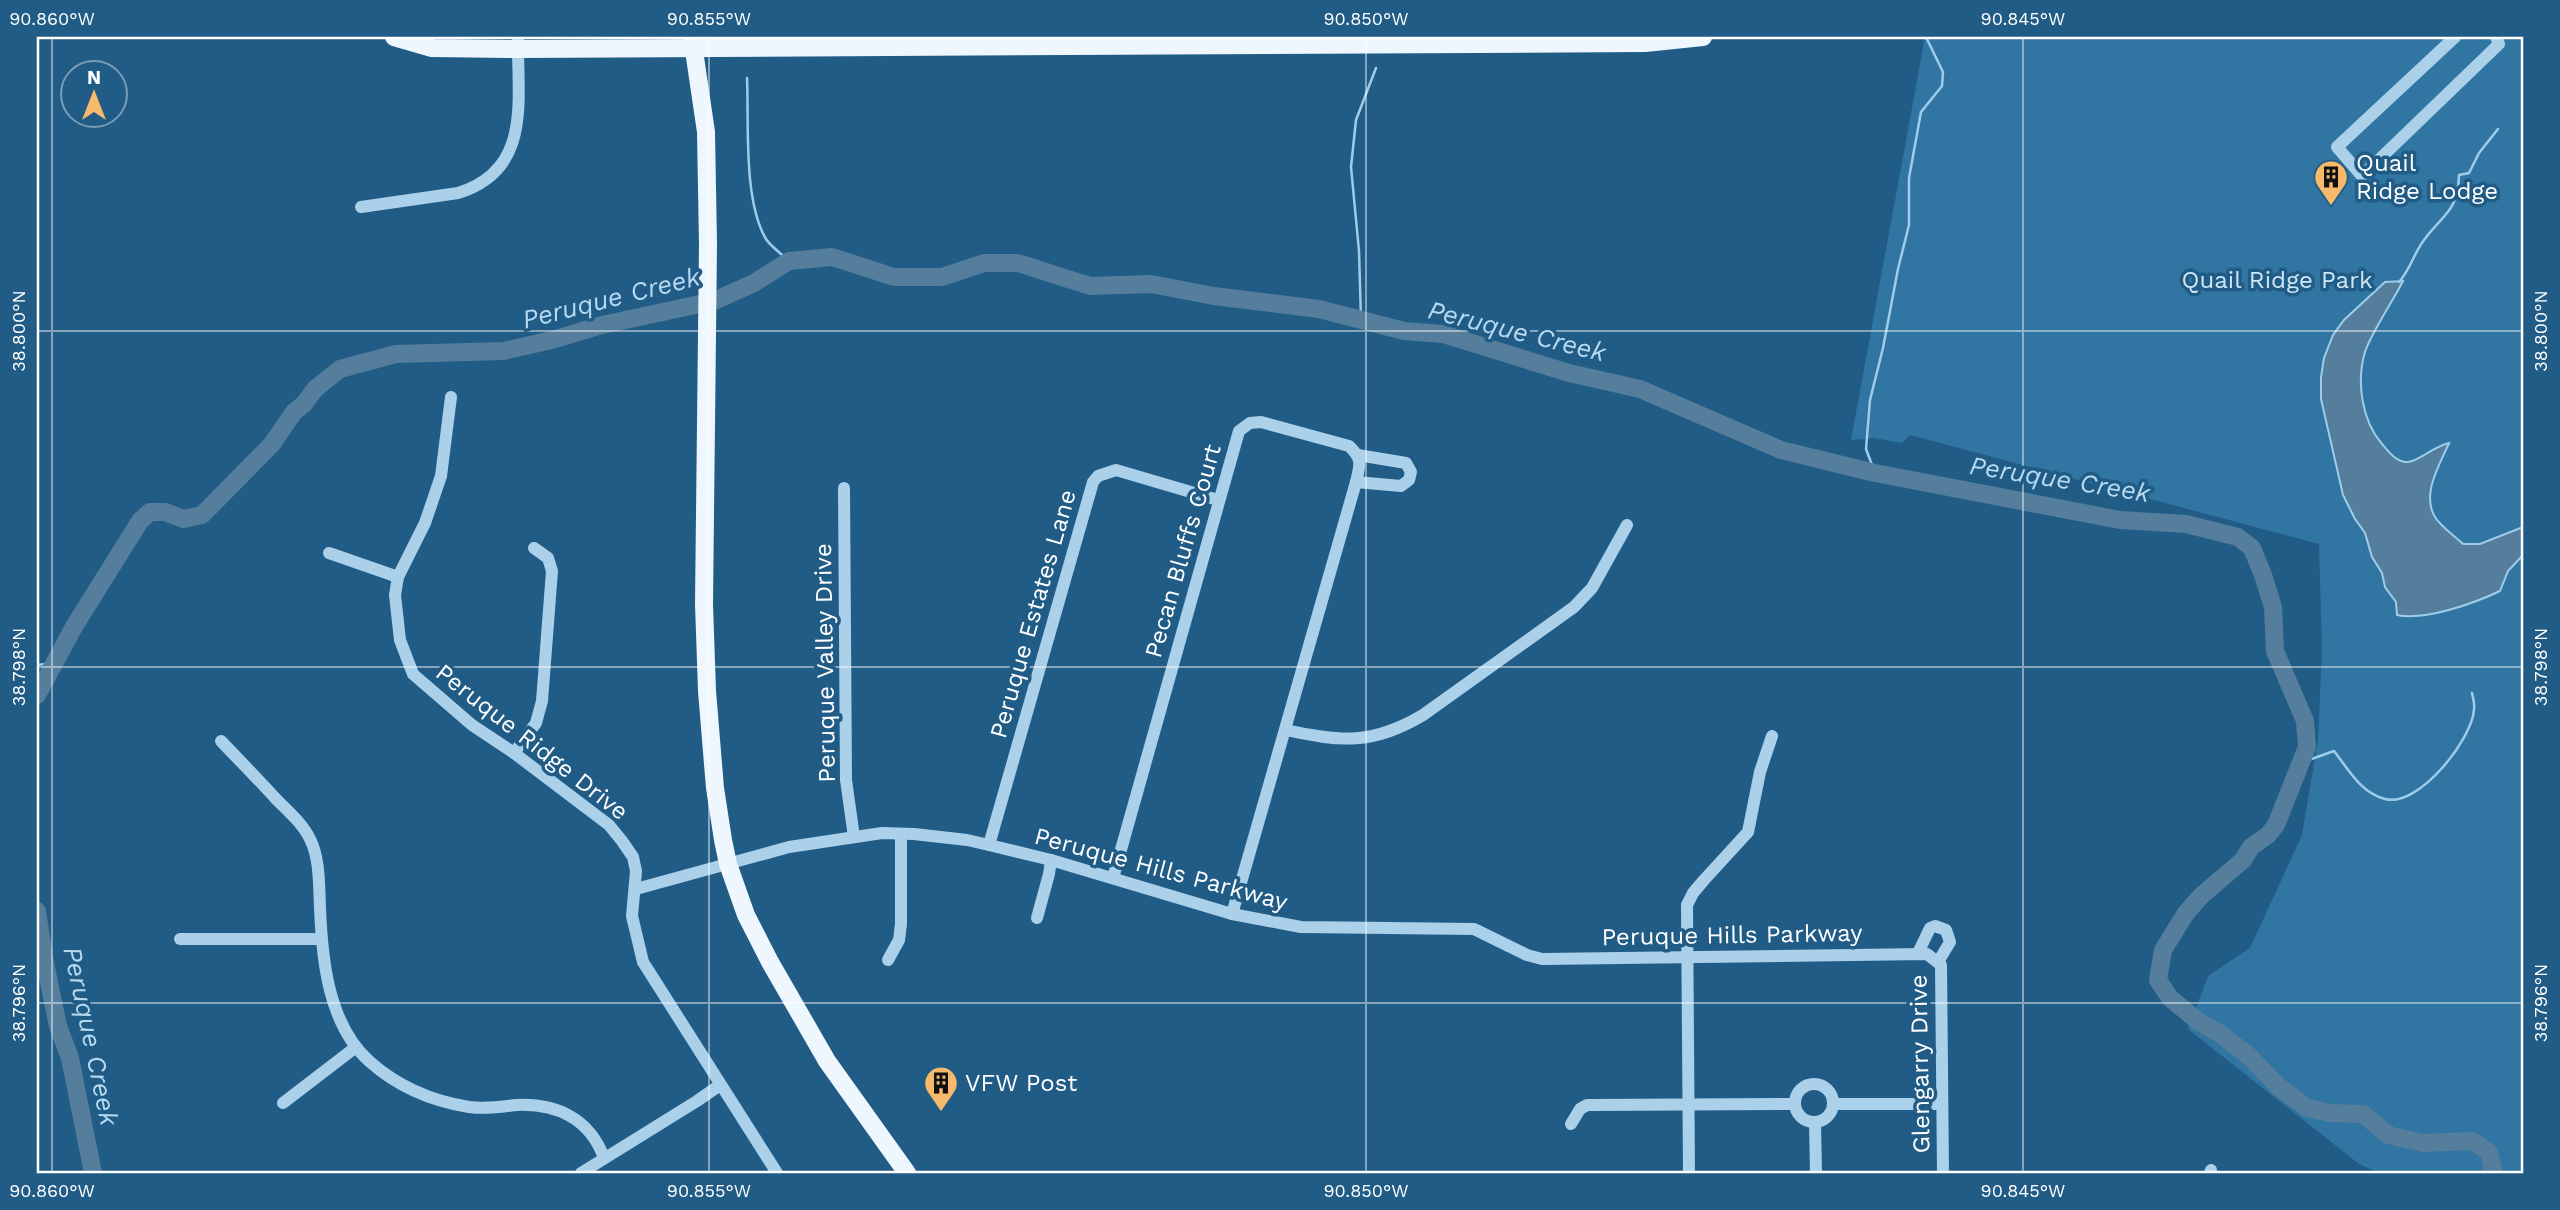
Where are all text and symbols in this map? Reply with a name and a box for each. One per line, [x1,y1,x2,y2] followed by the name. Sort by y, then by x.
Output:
[9,8,95,29] text: 90.860°W
[667,8,751,29] text: 90.855°W
[1324,8,1409,29] text: 90.850°W
[1981,8,2065,29] text: 90.845°W
[60,60,130,130] north arrow
[87,66,101,89] text: N
[2356,149,2498,205] place label: Quail Ridge Lodge
[2312,158,2350,207] building icon: Quail Ridge Lodge
[519,261,704,335] water label: Peruque Creek
[2181,266,2373,294] park label: Quail Ridge Park
[8,290,29,372] text: 38.800°N
[2530,290,2551,372] text: 38.800°N
[1425,294,1610,368] water label: Peruque Creek
[1139,441,1227,661] street label: Pecan Bluffs Court
[1968,450,2153,508] water label: Peruque Creek
[984,486,1082,742] street label: Peruque Estates Lane
[809,543,841,783] street label: Peruque Valley Drive
[8,628,29,706] text: 38.798°N
[2530,628,2551,706] text: 38.798°N
[430,658,634,826] street label: Peruque Ridge Drive
[1031,822,1291,916] street label: Peruque Hills Parkway
[1601,919,1863,951] street label: Peruque Hills Parkway
[57,944,125,1129] water label: Peruque Creek
[8,964,29,1042] text: 38.796°N
[2530,964,2551,1042] text: 38.796°N
[1904,974,1936,1154] street label: Glengarry Drive
[922,1064,960,1113] building icon: VFW Post
[965,1069,1077,1097] place label: VFW Post
[9,1180,95,1201] text: 90.860°W
[667,1180,751,1201] text: 90.855°W
[1324,1180,1409,1201] text: 90.850°W
[1981,1180,2065,1201] text: 90.845°W

